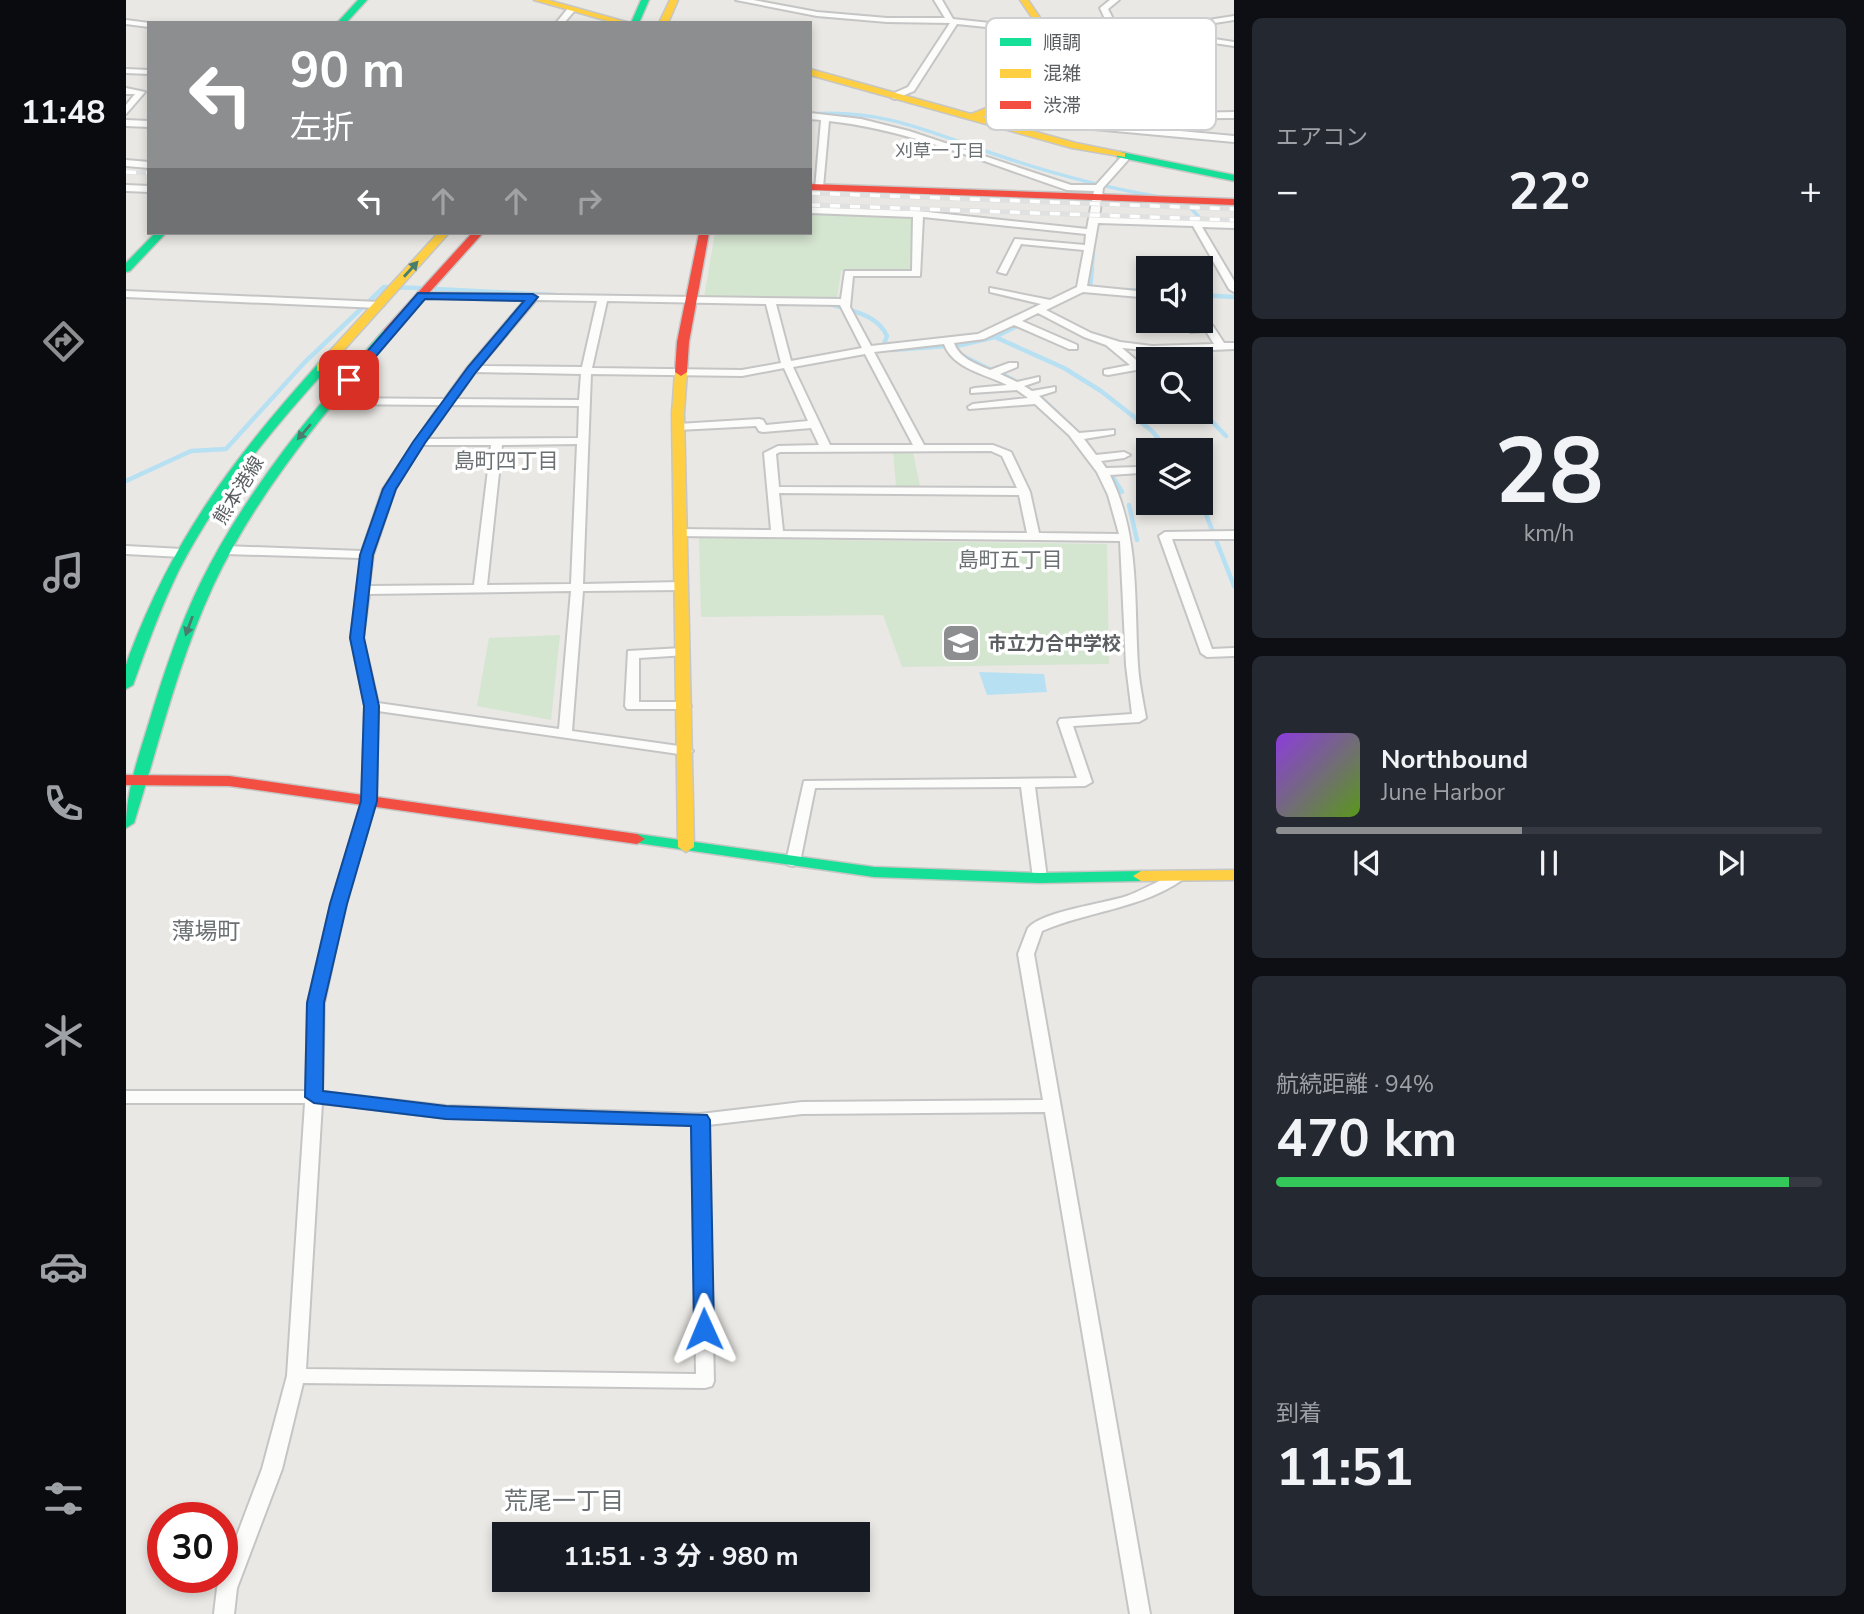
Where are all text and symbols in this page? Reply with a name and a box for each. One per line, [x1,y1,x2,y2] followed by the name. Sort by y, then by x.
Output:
[986,18,1216,130] legend
[1043,30,1081,56] text: 順調
[290,37,405,104] text: 90 m
[175,49,266,140] icon: left
[1043,61,1081,87] text: 混雑
[21,91,105,134] text: 11:48
[1043,93,1081,119] text: 渋滞
[290,106,354,149] text: 左折
[1276,122,1368,153] text: エアコン
[895,139,985,163] district label: 刈草一丁目
[1508,156,1590,227] text: 22°
[1276,166,1299,217] text: −
[1799,166,1822,217] text: +
[351,182,389,220] icon: left
[424,182,462,220] icon: ahead
[497,182,535,220] icon: ahead
[570,182,608,220] icon: right
[1136,256,1213,515] map controls
[1136,256,1213,333] button: sound
[403,261,418,278] one-way arrow
[39,317,88,366] icon: directions
[1136,347,1213,424] button: search
[319,350,379,410] pin
[330,361,368,399] icon: arrive
[1494,410,1604,534] text: 28
[297,423,312,440] one-way arrow
[1136,438,1213,515] button: layers
[454,447,559,475] district label: 島町四丁目
[208,451,270,530] street label: 熊本港線
[1524,518,1574,549] text: km/h
[958,546,1063,574] district label: 島町五丁目
[39,548,88,597] icon: music
[183,616,194,637] one-way arrow
[940,622,982,664] school or university icon: 市立力合中学校
[988,631,1121,657] place label: 市立力合中学校
[1381,742,1528,777] text: Northbound
[1381,777,1505,808] text: June Harbor
[39,779,88,828] icon: phone
[1348,844,1386,882] icon: previous
[1530,844,1568,882] icon: pause
[1712,844,1750,882] icon: next
[172,916,241,947] district label: 薄場町
[39,1011,88,1060] icon: climate
[1276,1069,1434,1100] text: 航続距離 · 94%
[1276,1103,1457,1174] text: 470 km
[39,1242,88,1291] icon: car
[667,1292,741,1366] position arrow
[1276,1398,1322,1429] text: 到着
[1276,1432,1414,1503] text: 11:51
[39,1474,88,1523] icon: filters
[504,1485,624,1517] district label: 荒尾一丁目
[147,1502,238,1593] speed limit sign: 30
[563,1539,799,1574] text: 11:51 · 3 分 · 980 m

